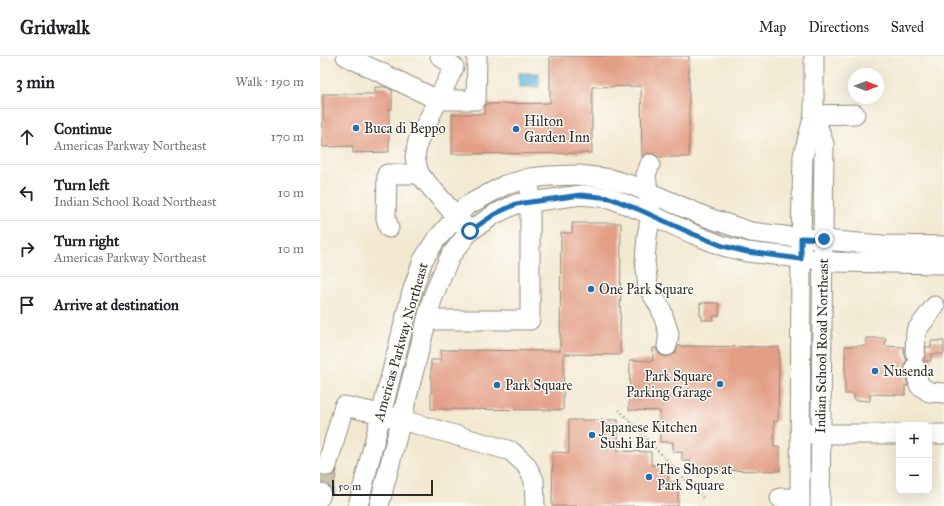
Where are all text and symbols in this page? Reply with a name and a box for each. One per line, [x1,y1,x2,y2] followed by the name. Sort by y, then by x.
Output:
[20,16,90,39] text: Gridwalk
[759,19,786,36] text: Map
[808,19,869,36] text: Directions
[891,19,924,36] text: Saved
[848,68,884,104] north arrow
[16,72,55,93] text: 3 min
[235,74,304,90] text: Walk · 190 m
[524,113,590,146] place label: Hilton Garden Inn
[54,120,112,138] text: Continue
[364,120,446,137] place label: Buca di Beppo
[351,123,361,133] marker: Buca di Beppo
[511,124,521,134] marker: Hilton Garden Inn
[16,126,38,148] icon: ahead
[271,129,304,145] text: 170 m
[54,138,206,154] text: Americas Parkway Northeast
[54,176,110,194] text: Turn left
[16,182,38,204] icon: left
[278,185,304,201] text: 10 m
[54,194,217,210] text: Indian School Road Northeast
[461,222,479,240] route start
[815,230,833,248] route end
[54,232,119,250] text: Turn right
[16,238,38,260] icon: right
[278,241,304,257] text: 10 m
[54,250,206,266] text: Americas Parkway Northeast
[812,258,832,434] street label: Indian School Road Northeast
[370,261,432,424] street label: Americas Parkway Northeast
[599,281,694,299] place label: One Park Square
[586,284,596,294] marker: One Park Square
[16,294,38,316] icon: arrive
[54,296,179,314] text: Arrive at destination
[883,363,934,380] place label: Nusenda
[870,366,880,376] marker: Nusenda
[626,368,712,401] place label: Park Square Parking Garage
[505,377,573,395] place label: Park Square
[715,379,725,389] marker: Park Square Parking Garage
[492,380,502,390] marker: Park Square
[598,419,698,452] place label: Japanese Kitchen Sushi Bar
[896,422,932,494] map controls
[896,422,932,458] button: +
[587,430,597,440] marker: Japanese Kitchen Sushi Bar
[896,458,932,494] button: −
[657,461,732,495] place label: The Shops at Park Square
[644,472,654,482] marker: The Shops at Park Square
[332,478,433,497] scale bar
[338,480,361,493] text: 50 m

